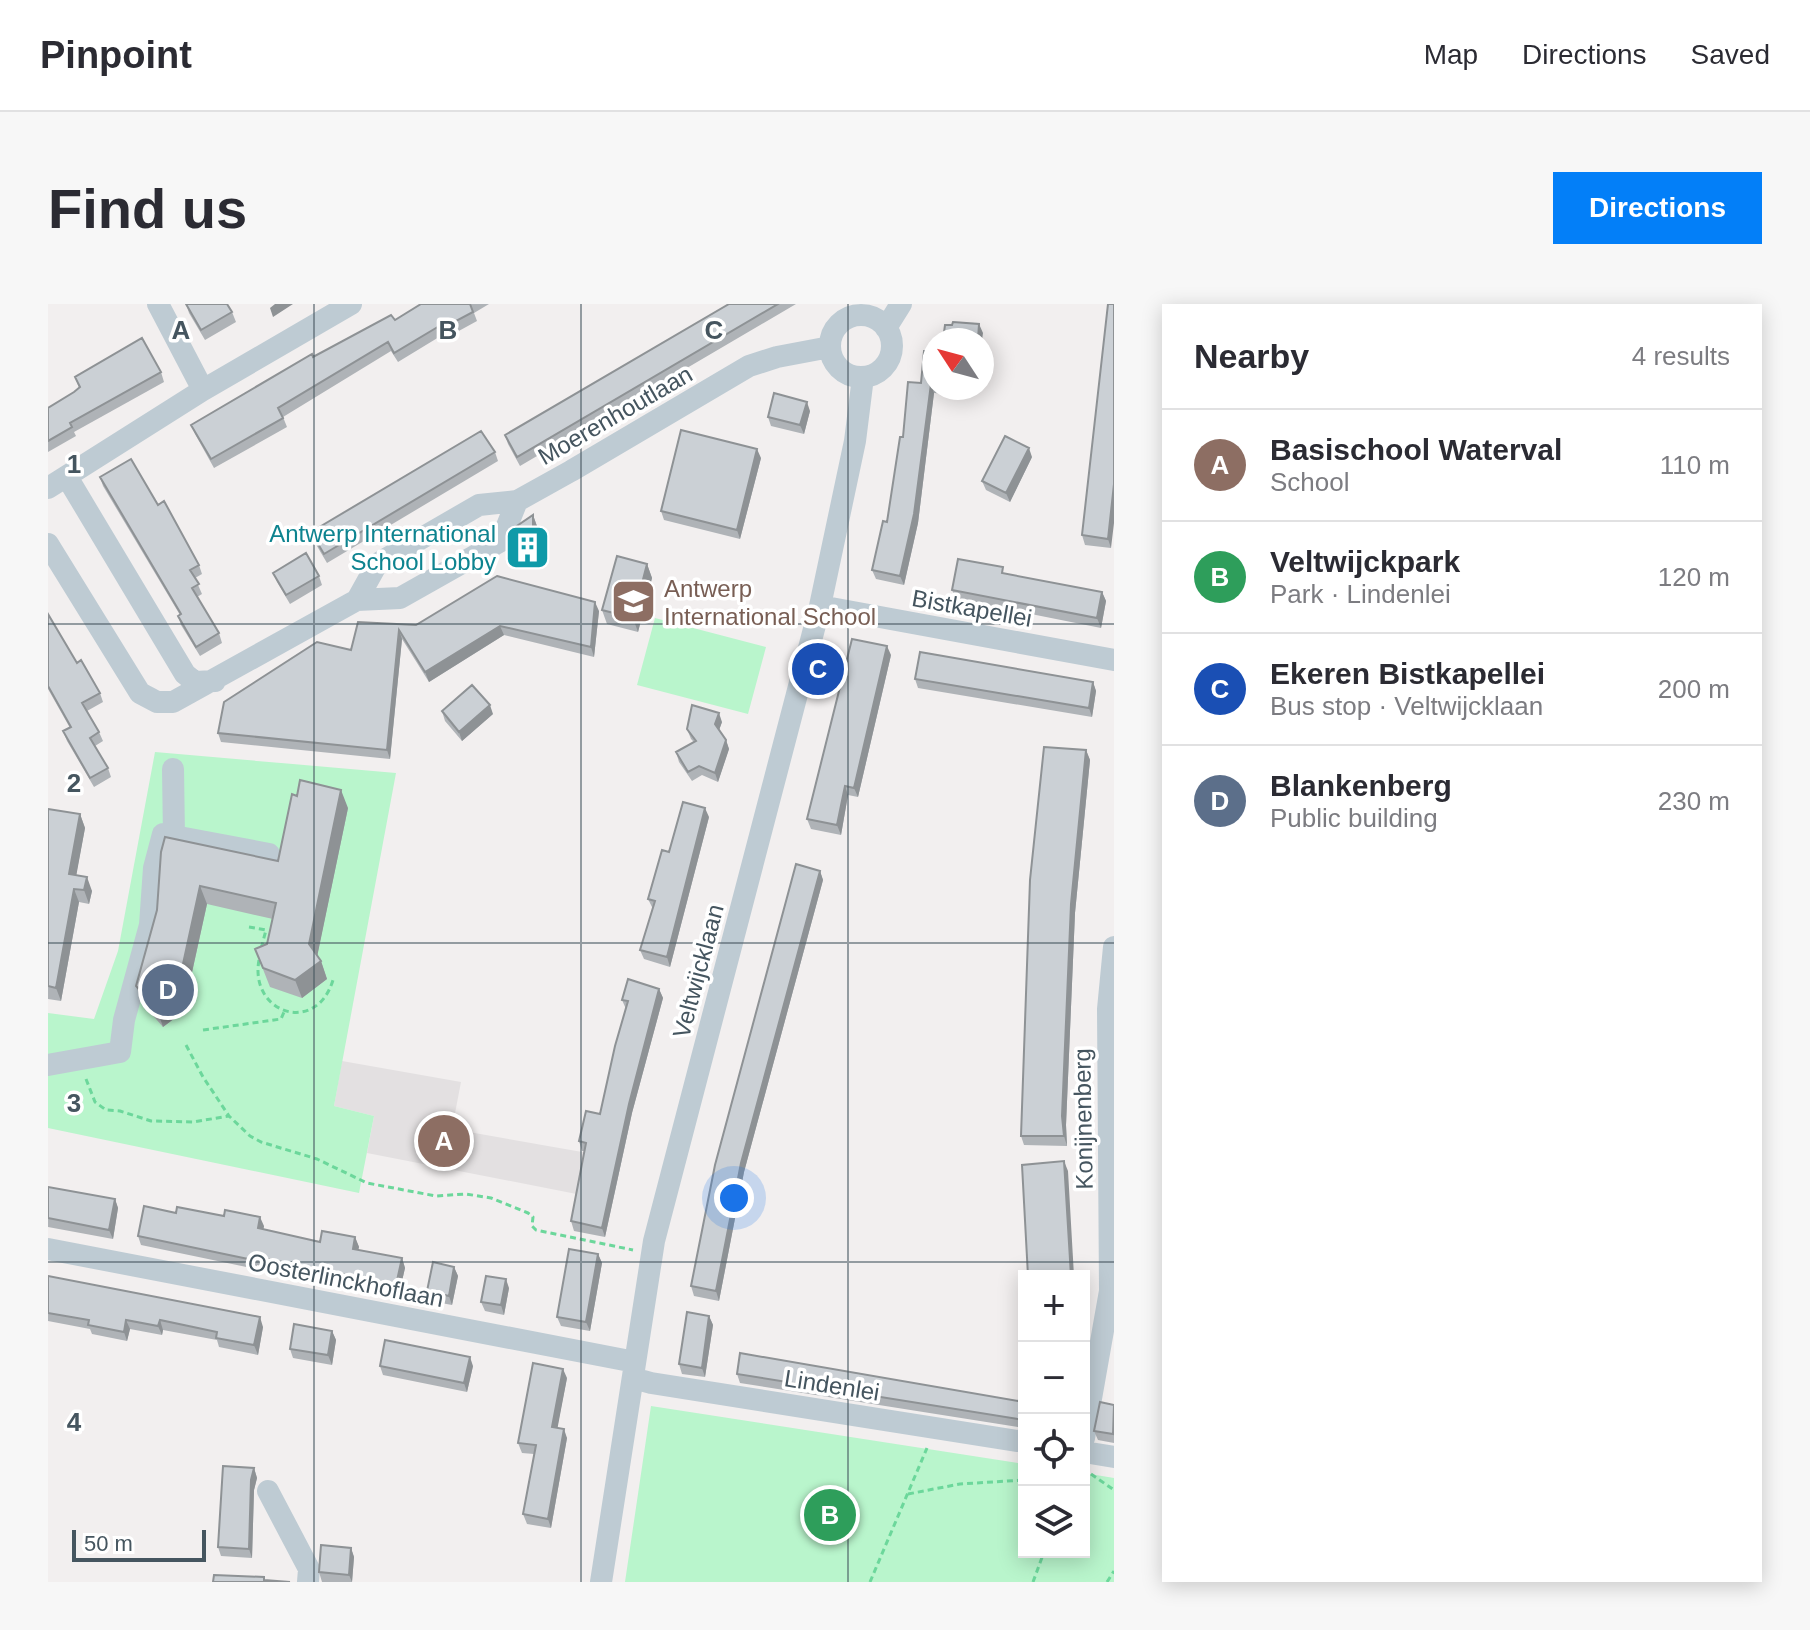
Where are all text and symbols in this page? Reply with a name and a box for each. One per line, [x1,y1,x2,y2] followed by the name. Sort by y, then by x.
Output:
[40,34,192,76] text: Pinpoint
[1424,39,1478,70] text: Map
[1522,39,1647,70] text: Directions
[1691,39,1770,70] text: Saved
[1553,172,1762,244] button: Directions
[48,177,247,240] text: Find us
[172,315,191,345] text: A
[439,315,457,345] text: B
[705,315,724,345] text: C
[922,328,994,400] north arrow
[1194,337,1309,375] text: Nearby
[1632,341,1730,371] text: 4 results
[533,360,697,470] street label: Moerenhoutlaan
[1270,433,1562,466] text: Basischool Waterval
[67,449,81,479] text: 1
[1211,450,1229,480] text: A
[1660,450,1730,480] text: 110 m
[1270,467,1350,497] text: School
[269,520,496,575] place label: Antwerp International School Lobby
[503,523,551,571] building icon: Antwerp International School Lobby
[1270,545,1460,578] text: Veltwijckpark
[1211,562,1229,592] text: B
[1658,562,1730,592] text: 120 m
[664,575,876,630] place label: Antwerp International School
[609,578,657,626] school or university icon: Antwerp International School
[1270,579,1451,609] text: Park · Lindenlei
[910,584,1034,632] street label: Bistkapellei
[792,639,844,699] pin: C
[1270,657,1545,690] text: Ekeren Bistkapellei
[1211,674,1229,704] text: C
[1658,674,1730,704] text: 200 m
[1270,691,1543,721] text: Bus stop · Veltwijcklaan
[67,768,81,798] text: 2
[1270,769,1452,802] text: Blankenberg
[1211,786,1229,816] text: D
[1658,786,1730,816] text: 230 m
[1270,803,1438,833] text: Public building
[667,901,729,1041] street label: Veltwijcklaan
[142,960,194,1020] pin: D
[1068,1048,1098,1190] street label: Konijnenberg
[67,1088,81,1118] text: 3
[418,1111,470,1171] pin: A
[714,1178,754,1218] your location
[246,1248,446,1312] street label: Oosterlinckhoflaan
[1018,1270,1090,1558] map controls
[1018,1270,1090,1342] button: +
[1018,1342,1090,1414] button: −
[782,1364,882,1406] street label: Lindenlei
[67,1407,82,1437] text: 4
[1018,1414,1090,1486] button: locate
[804,1485,856,1545] pin: B
[1018,1486,1090,1558] button: layers
[72,1526,206,1562] scale bar
[84,1531,133,1556] text: 50 m

